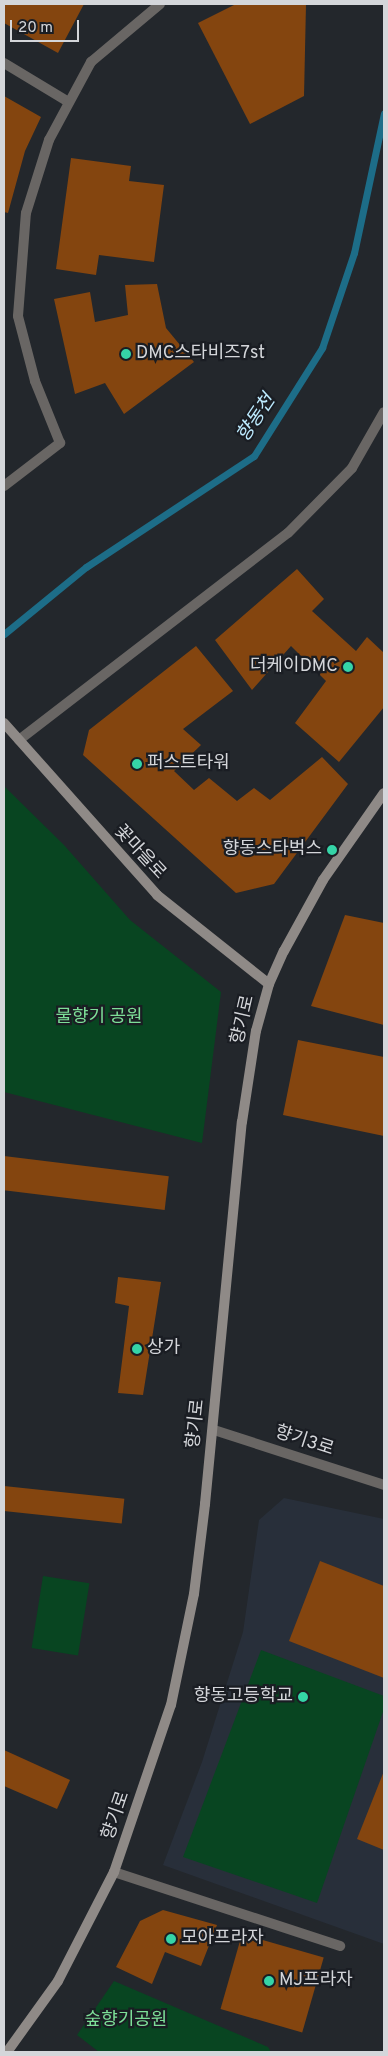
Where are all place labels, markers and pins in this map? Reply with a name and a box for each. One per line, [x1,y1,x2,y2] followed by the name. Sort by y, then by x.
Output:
[136,343,265,365] place label: DMC스타비즈7st
[120,348,132,360] marker: DMC스타비즈7st
[250,656,338,678] place label: 더케이DMC
[342,661,354,673] marker: 더케이DMC
[147,753,230,775] place label: 퍼스트타워
[131,758,143,770] marker: 퍼스트타워
[223,839,322,861] place label: 향동스타벅스
[326,844,338,856] marker: 향동스타벅스
[147,1338,180,1360] place label: 상가
[131,1343,143,1355] marker: 상가
[194,1686,293,1708] place label: 향동고등학교
[297,1691,309,1703] marker: 향동고등학교
[181,1928,264,1950] place label: 모아프라자
[165,1933,177,1945] marker: 모아프라자
[279,1970,353,1992] place label: MJ프라자
[263,1975,275,1987] marker: MJ프라자

